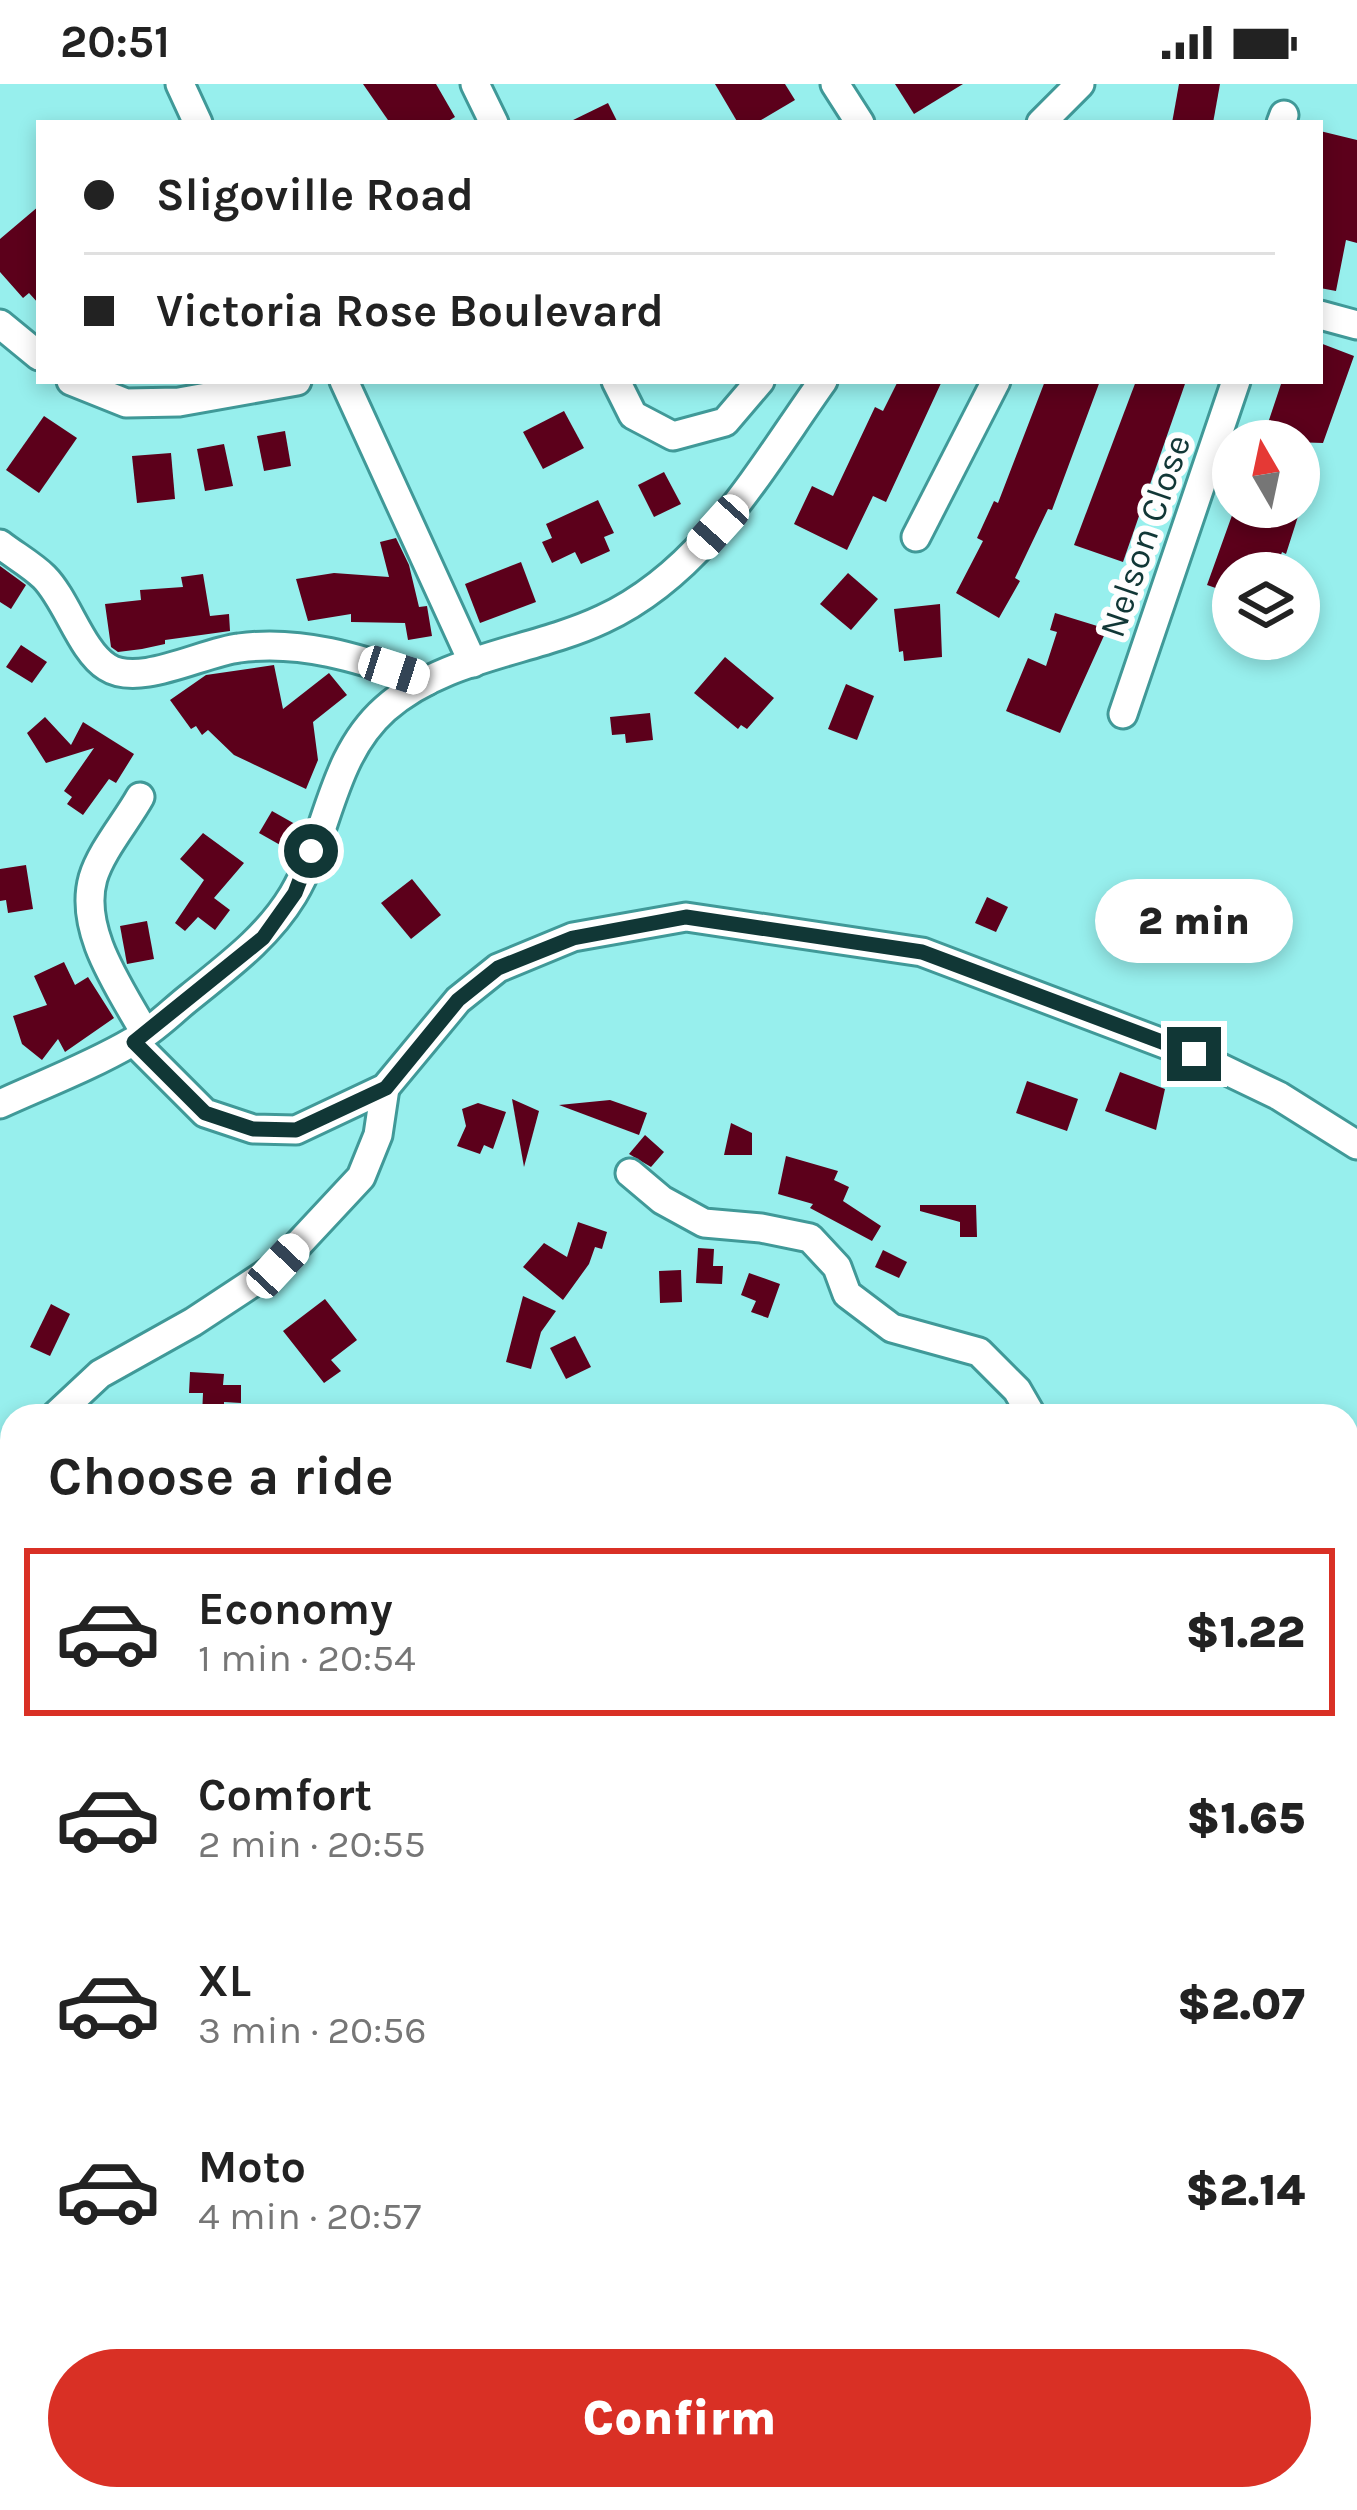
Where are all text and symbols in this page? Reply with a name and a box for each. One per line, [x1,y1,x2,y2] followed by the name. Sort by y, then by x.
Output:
[60,16,170,68] text: 20:51
[156,169,474,221] text: Sligoville Road
[156,285,664,337] text: Victoria Rose Boulevard
[1212,420,1320,528] north arrow
[1212,420,1320,660] map controls
[1091,429,1199,643] street label: Nelson Close
[681,488,755,566] car
[1212,552,1320,660] button: layers
[354,642,434,698] car
[284,824,338,878] route start
[1095,880,1293,964] callout: 2 min
[1138,898,1250,944] text: 2 min
[1167,1027,1221,1081] route end
[240,1227,316,1305] car
[48,1444,394,1508] text: Choose a ride
[54,1578,162,1686] icon: car
[198,1583,393,1635] text: Economy
[1186,1606,1305,1658] text: $1.22
[198,1635,416,1681] text: 1 min · 20:54
[54,1764,162,1872] icon: car
[198,1769,372,1821] text: Comfort
[1187,1792,1305,1844] text: $1.65
[198,1821,426,1867] text: 2 min · 20:55
[54,1950,162,2058] icon: car
[198,1955,251,2007] text: XL
[1177,1978,1305,2030] text: $2.07
[198,2007,427,2053] text: 3 min · 20:56
[54,2136,162,2244] icon: car
[198,2141,306,2193] text: Moto
[1186,2164,1305,2216] text: $2.14
[198,2193,421,2239] text: 4 min · 20:57
[48,2349,1311,2487] button: Confirm

